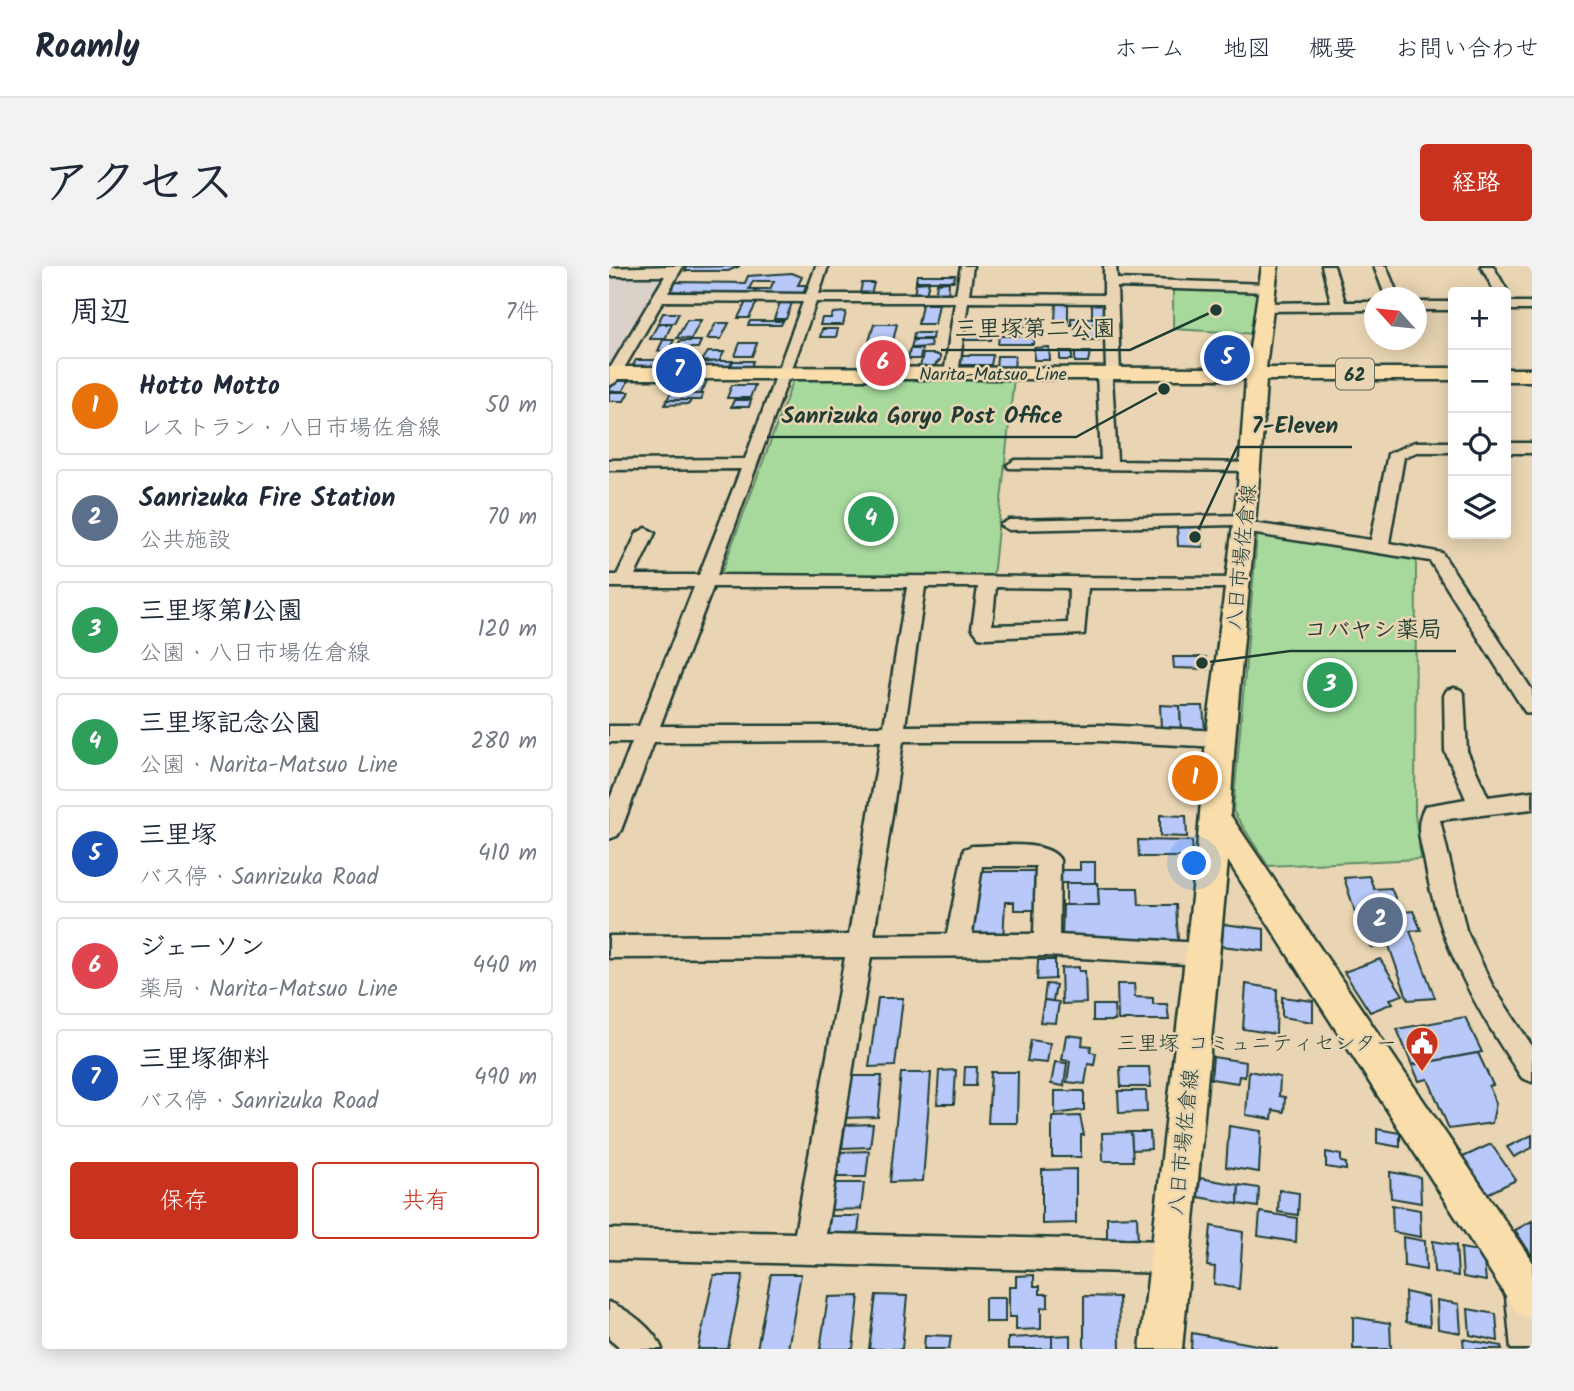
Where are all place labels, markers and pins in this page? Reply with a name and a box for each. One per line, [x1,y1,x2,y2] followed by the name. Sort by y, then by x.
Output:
[941,306,1130,350] callout: 三里塚第二公園
[1204,332,1250,384] pin: 5
[860,337,906,389] pin: 6
[656,344,702,396] pin: 7
[767,393,1076,437] callout: Sanrizuka Goryo Post Office
[1237,403,1352,447] callout: 7-Eleven
[848,493,894,545] pin: 4
[1290,607,1456,651] callout: コバヤシ薬局
[1307,659,1353,711] pin: 3
[1172,752,1218,804] pin: 1
[1357,894,1403,946] pin: 2
[1403,1024,1441,1073] public building icon: 三里塚 コミュニティセンター
[1116,1028,1397,1061] place label: 三里塚 コミュニティセンター

